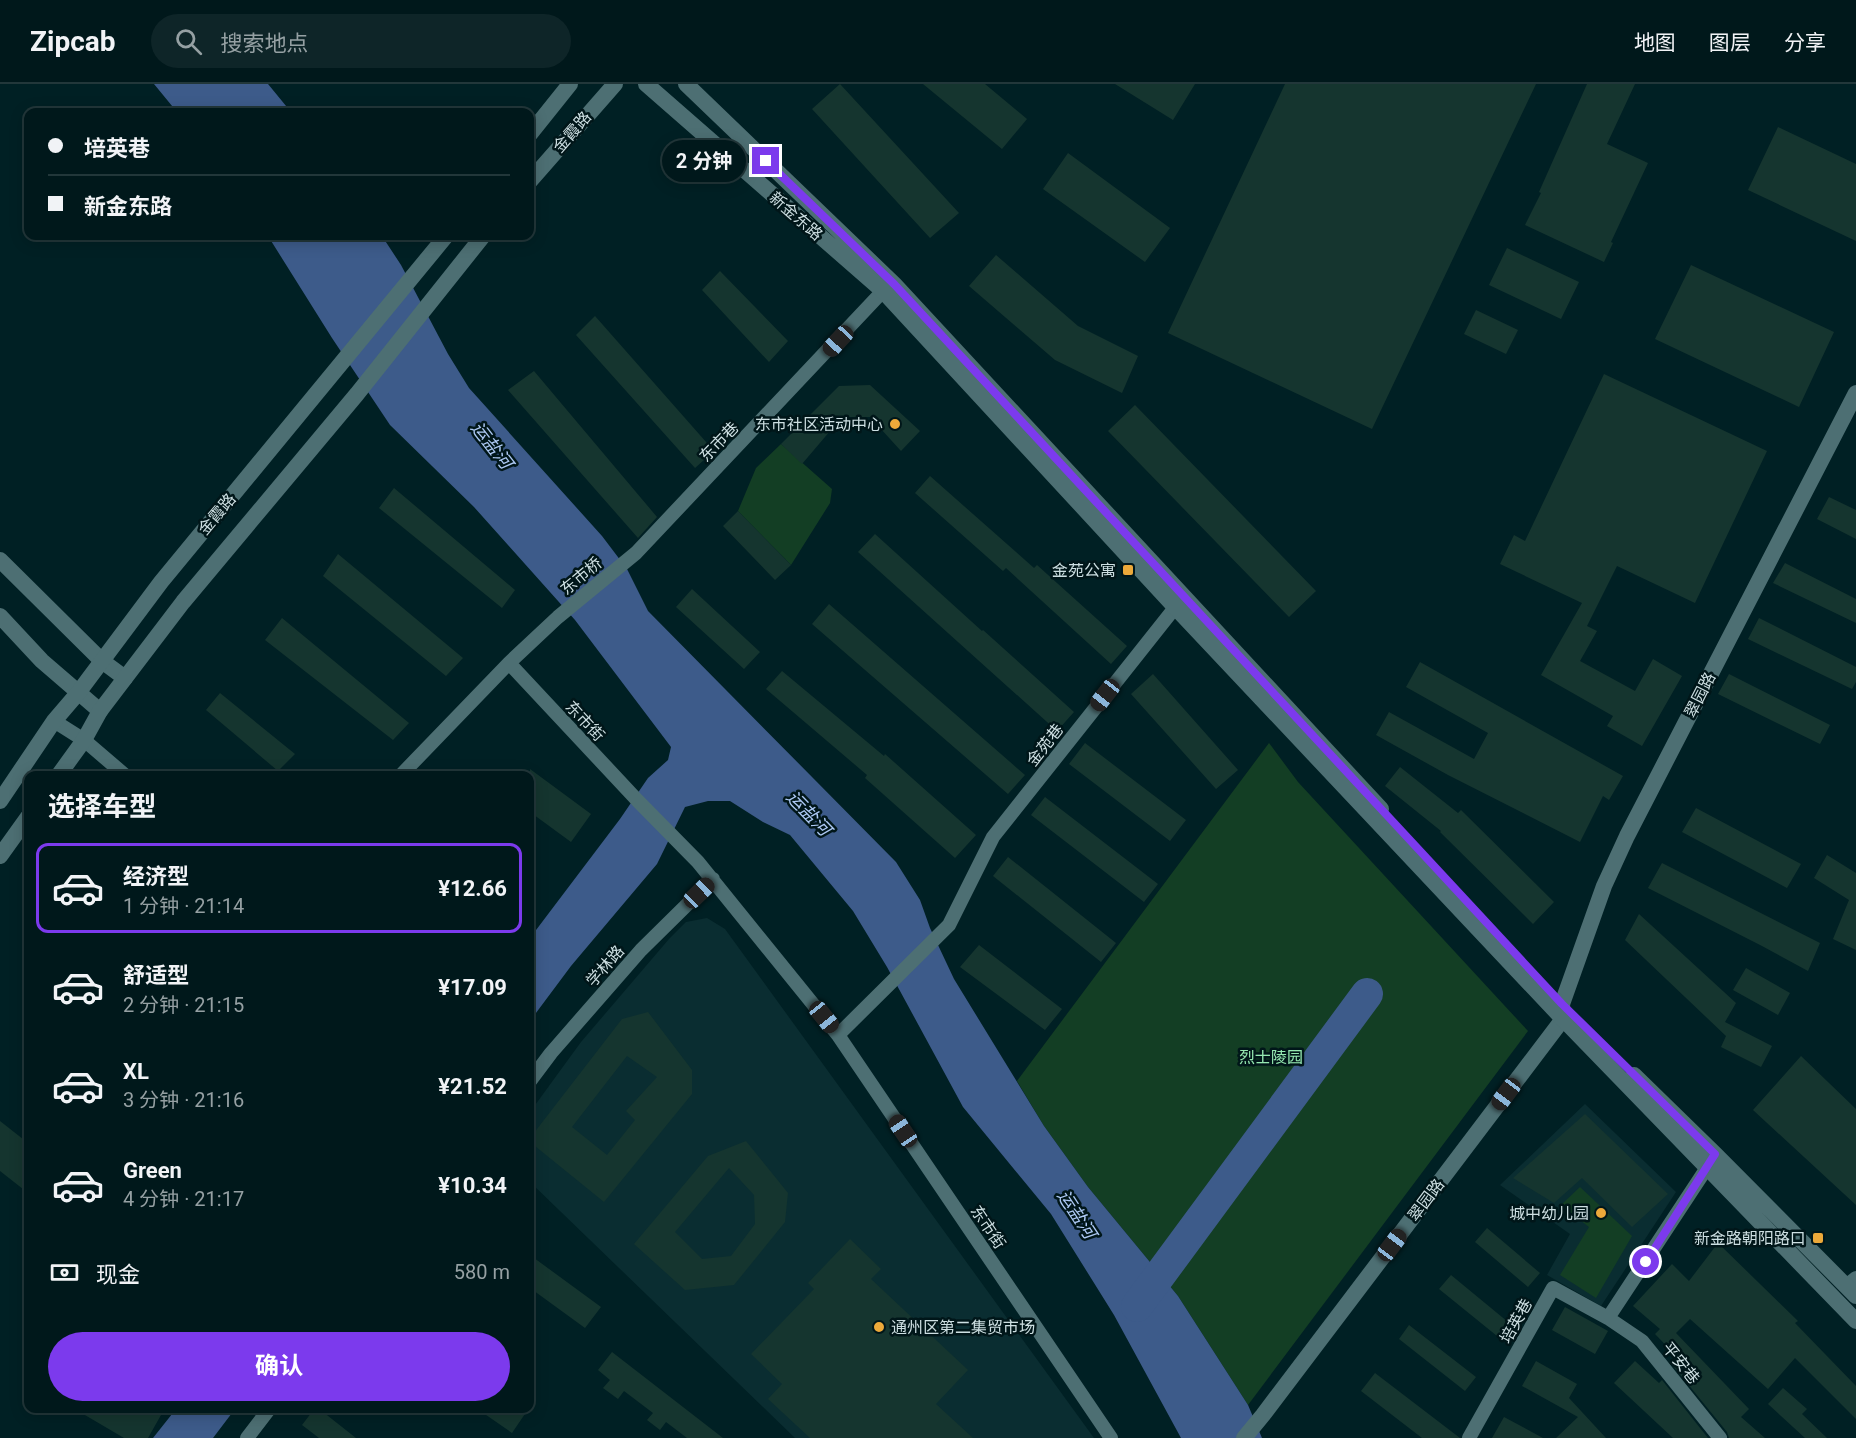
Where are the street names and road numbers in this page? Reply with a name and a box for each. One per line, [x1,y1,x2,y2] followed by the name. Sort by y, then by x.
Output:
[549,108,595,156] street label: 金霞路
[766,188,826,244] street label: 新金东路
[695,418,743,466] street label: 东市巷
[194,490,240,538] street label: 金霞路
[557,553,605,599] street label: 东市桥
[1681,669,1719,721] street label: 翠园路
[562,697,608,745] street label: 东市街
[1023,720,1067,770] street label: 金苑巷
[582,942,628,990] street label: 学林路
[1404,1175,1448,1225] street label: 翠园路
[967,1202,1009,1252] street label: 东市街
[1496,1295,1536,1347] street label: 培英巷
[1659,1338,1703,1388] street label: 平安巷

